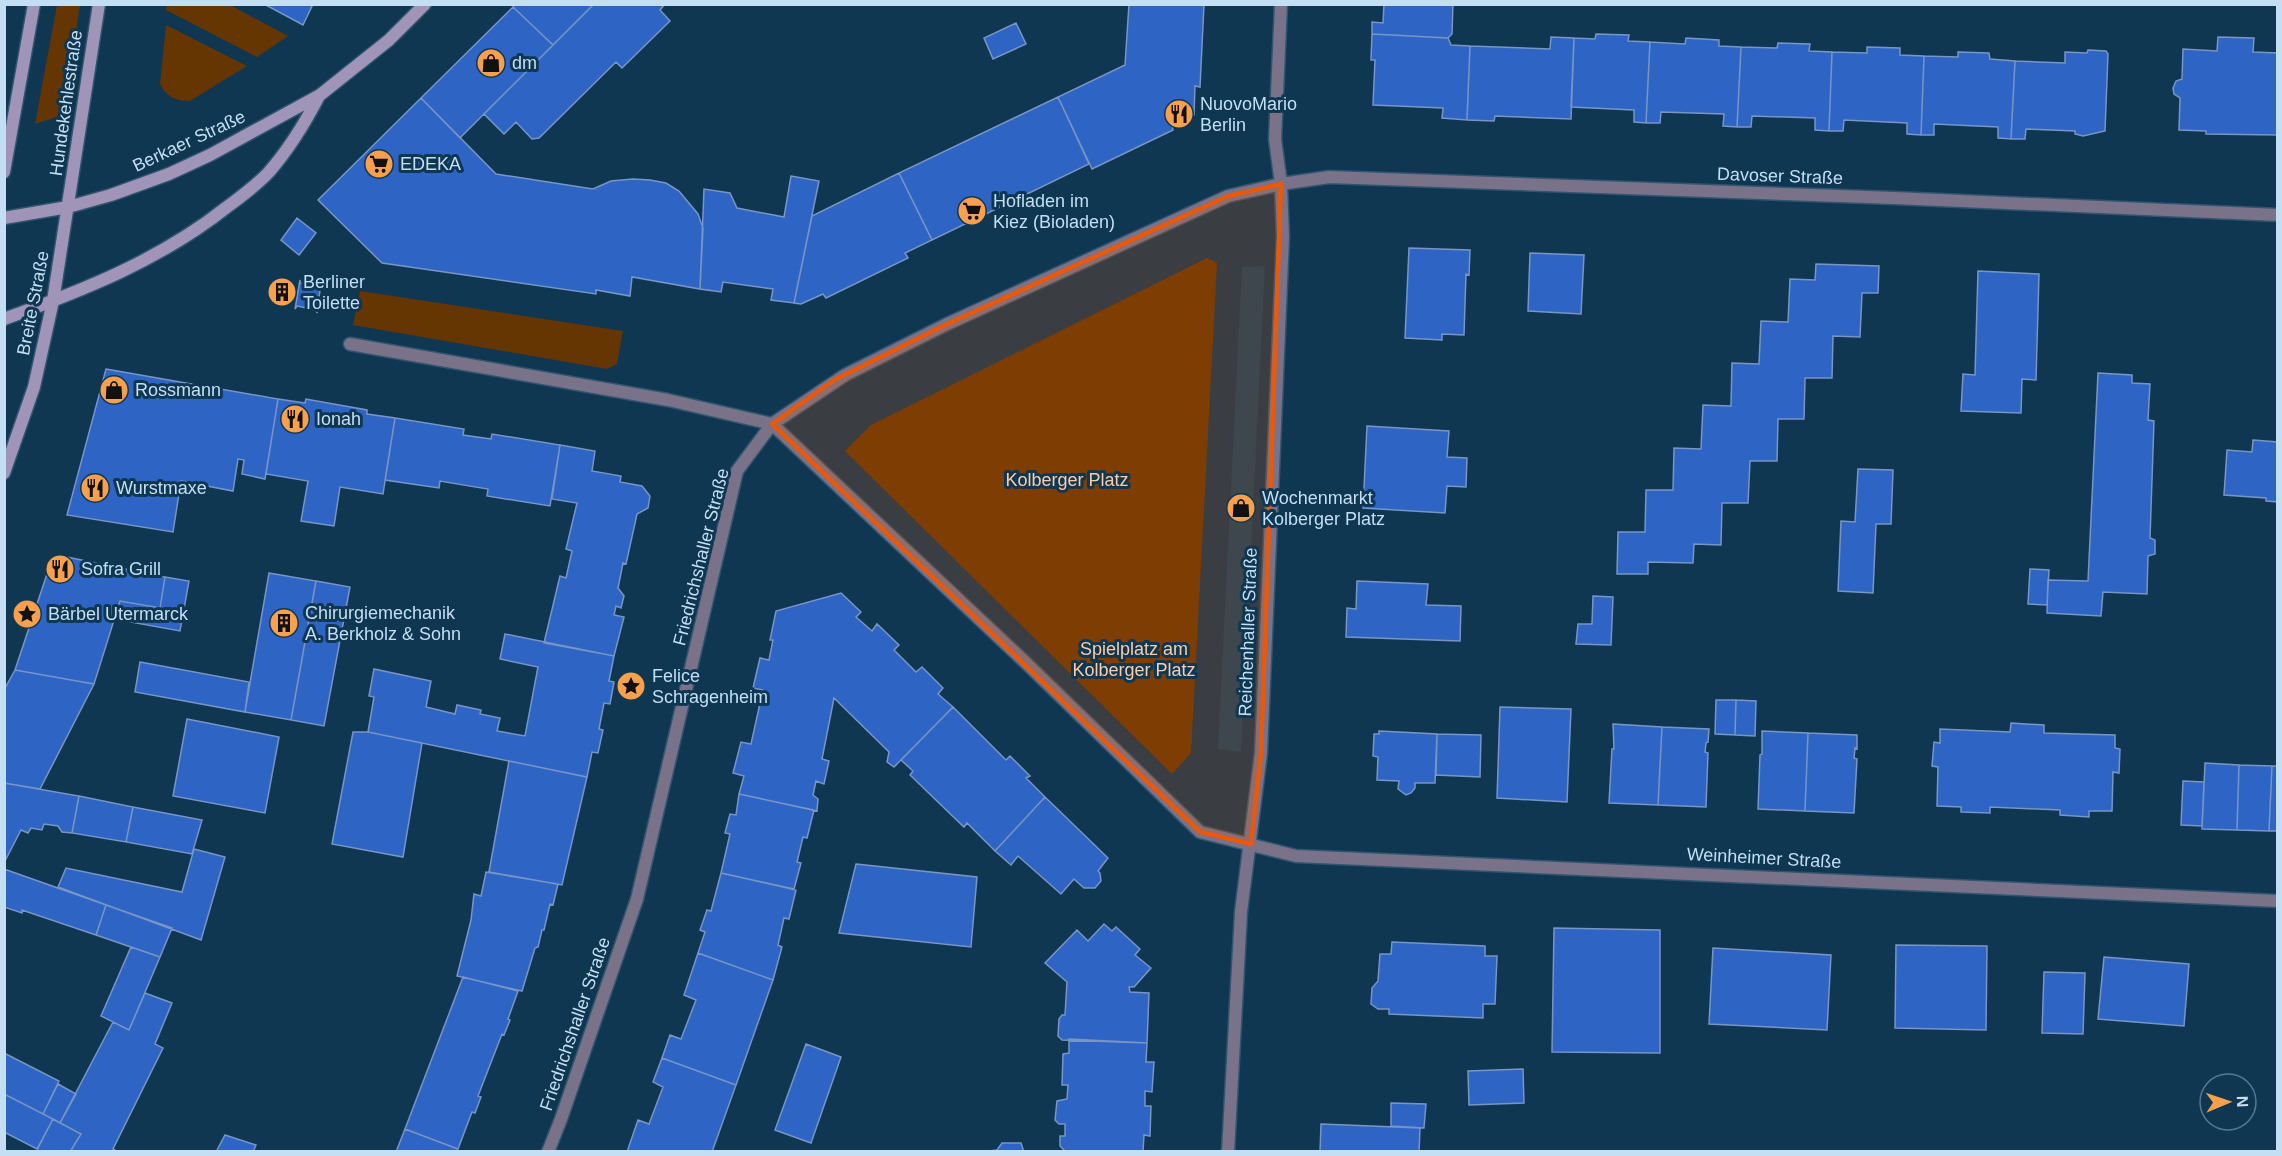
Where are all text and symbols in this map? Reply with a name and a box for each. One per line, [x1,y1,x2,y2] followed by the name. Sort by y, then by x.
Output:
[46,29,86,177] street label: Hundekehlestraße
[475,47,507,79] shop icon: dm
[512,53,537,73] place label: dm
[1200,94,1297,135] place label: NuovoMario Berlin
[1163,98,1195,130] restaurant icon: NuovoMario Berlin
[129,106,249,176] street label: Berkaer Straße
[363,148,395,180] supermarket icon: EDEKA
[400,154,461,174] place label: EDEKA
[1717,164,1843,188] street label: Davoser Straße
[993,191,1115,232] place label: Hofladen im Kiez (Bioladen)
[956,195,988,227] supermarket icon: Hofladen im Kiez (Bioladen)
[13,249,53,357] street label: Breite Straße
[303,272,365,313] place label: Berliner Toilette
[266,276,298,308] building icon: Berliner Toilette
[98,374,130,406] shop icon: Rossmann
[135,380,221,400] place label: Rossmann
[279,403,311,435] restaurant icon: Ionah
[316,409,361,429] place label: Ionah
[669,466,733,648] street label: Friedrichshaller Straße
[1005,470,1129,490] park label: Kolberger Platz
[79,472,111,504] restaurant icon: Wurstmaxe
[116,478,207,498] place label: Wurstmaxe
[1262,488,1385,529] place label: Wochenmarkt Kolberger Platz
[1225,492,1257,524] shop icon: Wochenmarkt Kolberger Platz
[1235,547,1261,717] street label: Reichenhaller Straße
[44,553,76,585] restaurant icon: Sofra Grill
[81,559,161,579] place label: Sofra Grill
[11,598,43,630] place icon: Bärbel Utermarck
[305,603,461,644] place label: Chirurgiemechanik A. Berkholz & Sohn
[48,604,189,624] place label: Bärbel Utermarck
[268,607,300,639] building icon: Chirurgiemechanik A. Berkholz & Sohn
[1072,639,1196,680] park label: Spielplatz am Kolberger Platz
[652,666,768,707] place label: Felice Schragenheim
[615,670,647,702] place icon: Felice Schragenheim
[1686,844,1842,872] street label: Weinheimer Straße
[536,935,614,1113] street label: Friedrichshaller Straße
[2198,1072,2258,1132] north arrow
[2234,1095,2251,1108] text: N

